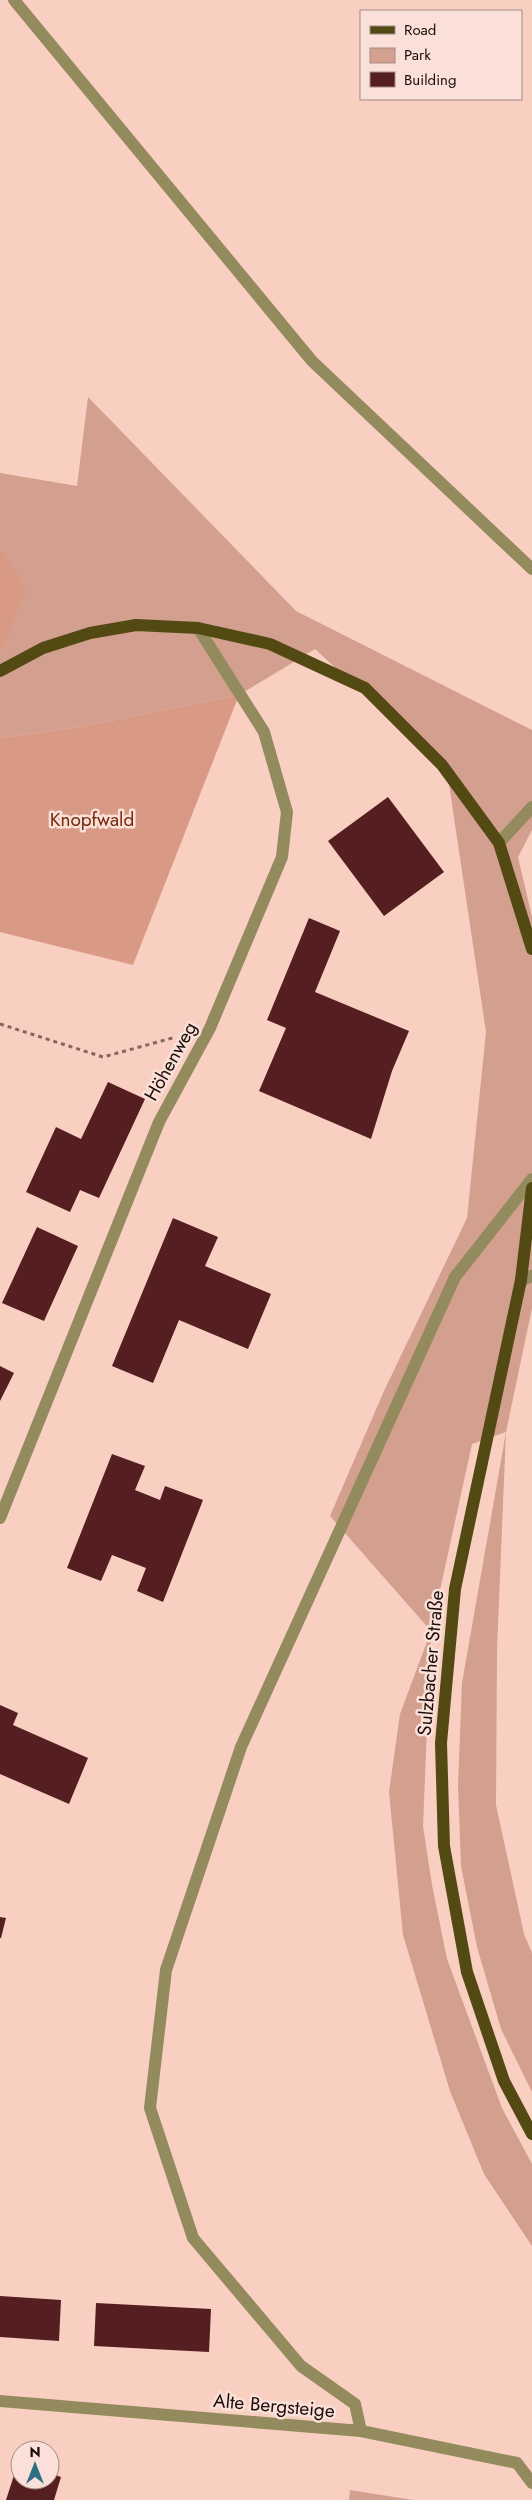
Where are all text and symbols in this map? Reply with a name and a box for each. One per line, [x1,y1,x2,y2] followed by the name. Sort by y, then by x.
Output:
[360,10,522,100] legend
[404,19,436,41] text: Road
[404,44,431,66] text: Park
[404,69,456,91] text: Building
[50,806,134,833] park label: Knopfwald
[138,1017,203,1106] street label: Höhenweg
[411,1589,450,1737] street label: Sulzbacher Straße
[212,2387,336,2424] street label: Alte Bergsteige
[10,2440,60,2490] north arrow
[29,2442,41,2462] text: N

